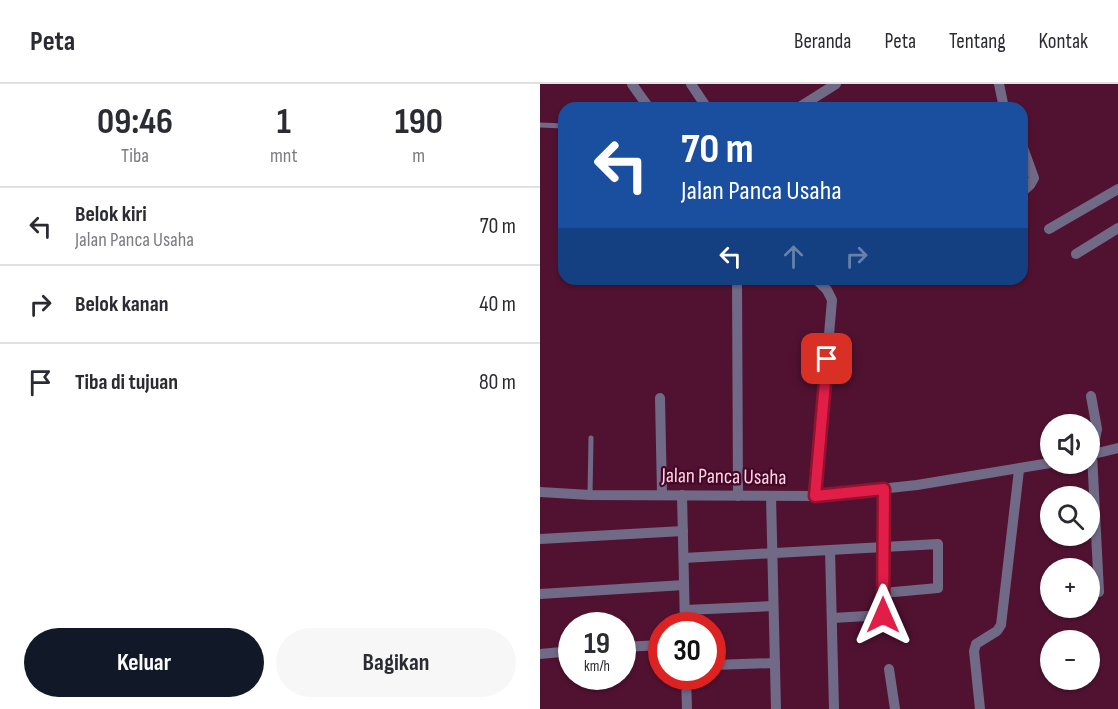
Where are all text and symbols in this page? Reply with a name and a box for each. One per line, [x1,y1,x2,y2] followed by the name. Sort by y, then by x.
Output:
[30,25,75,58] text: Peta
[794,29,851,54] text: Beranda
[884,29,916,54] text: Peta
[949,29,1006,54] text: Tentang
[1039,29,1088,54] text: Kontak
[97,101,173,144] text: 09:46
[277,101,291,144] text: 1
[395,101,443,144] text: 190
[681,124,754,175] text: 70 m
[582,126,660,204] icon: left
[121,144,149,168] text: Tiba
[270,144,298,168] text: mnt
[412,144,425,168] text: m
[681,175,842,207] text: Jalan Panca Usaha
[75,201,147,228] text: Belok kiri
[24,210,57,243] icon: left
[480,213,516,240] text: 70 m
[75,228,194,252] text: Jalan Panca Usaha
[714,240,747,273] icon: left
[777,240,810,273] icon: ahead
[840,240,873,273] icon: right
[24,288,57,321] icon: right
[75,291,168,318] text: Belok kanan
[479,291,516,318] text: 40 m
[801,333,852,384] pin
[810,342,843,375] icon: arrive
[24,366,57,399] icon: arrive
[75,369,178,396] text: Tiba di tujuan
[479,369,516,396] text: 80 m
[1040,414,1100,690] map controls
[1040,414,1100,474] button: sound
[660,463,787,490] street label: Jalan Panca Usaha
[1040,486,1100,546] button: search
[1040,558,1100,618] button: +
[851,583,915,647] position arrow
[648,612,726,690] speed limit sign: 30
[584,626,610,662] text: 19
[24,628,264,697] button: Keluar
[276,628,516,697] button: Bagikan
[1040,630,1100,690] button: −
[584,657,610,676] text: km/h

